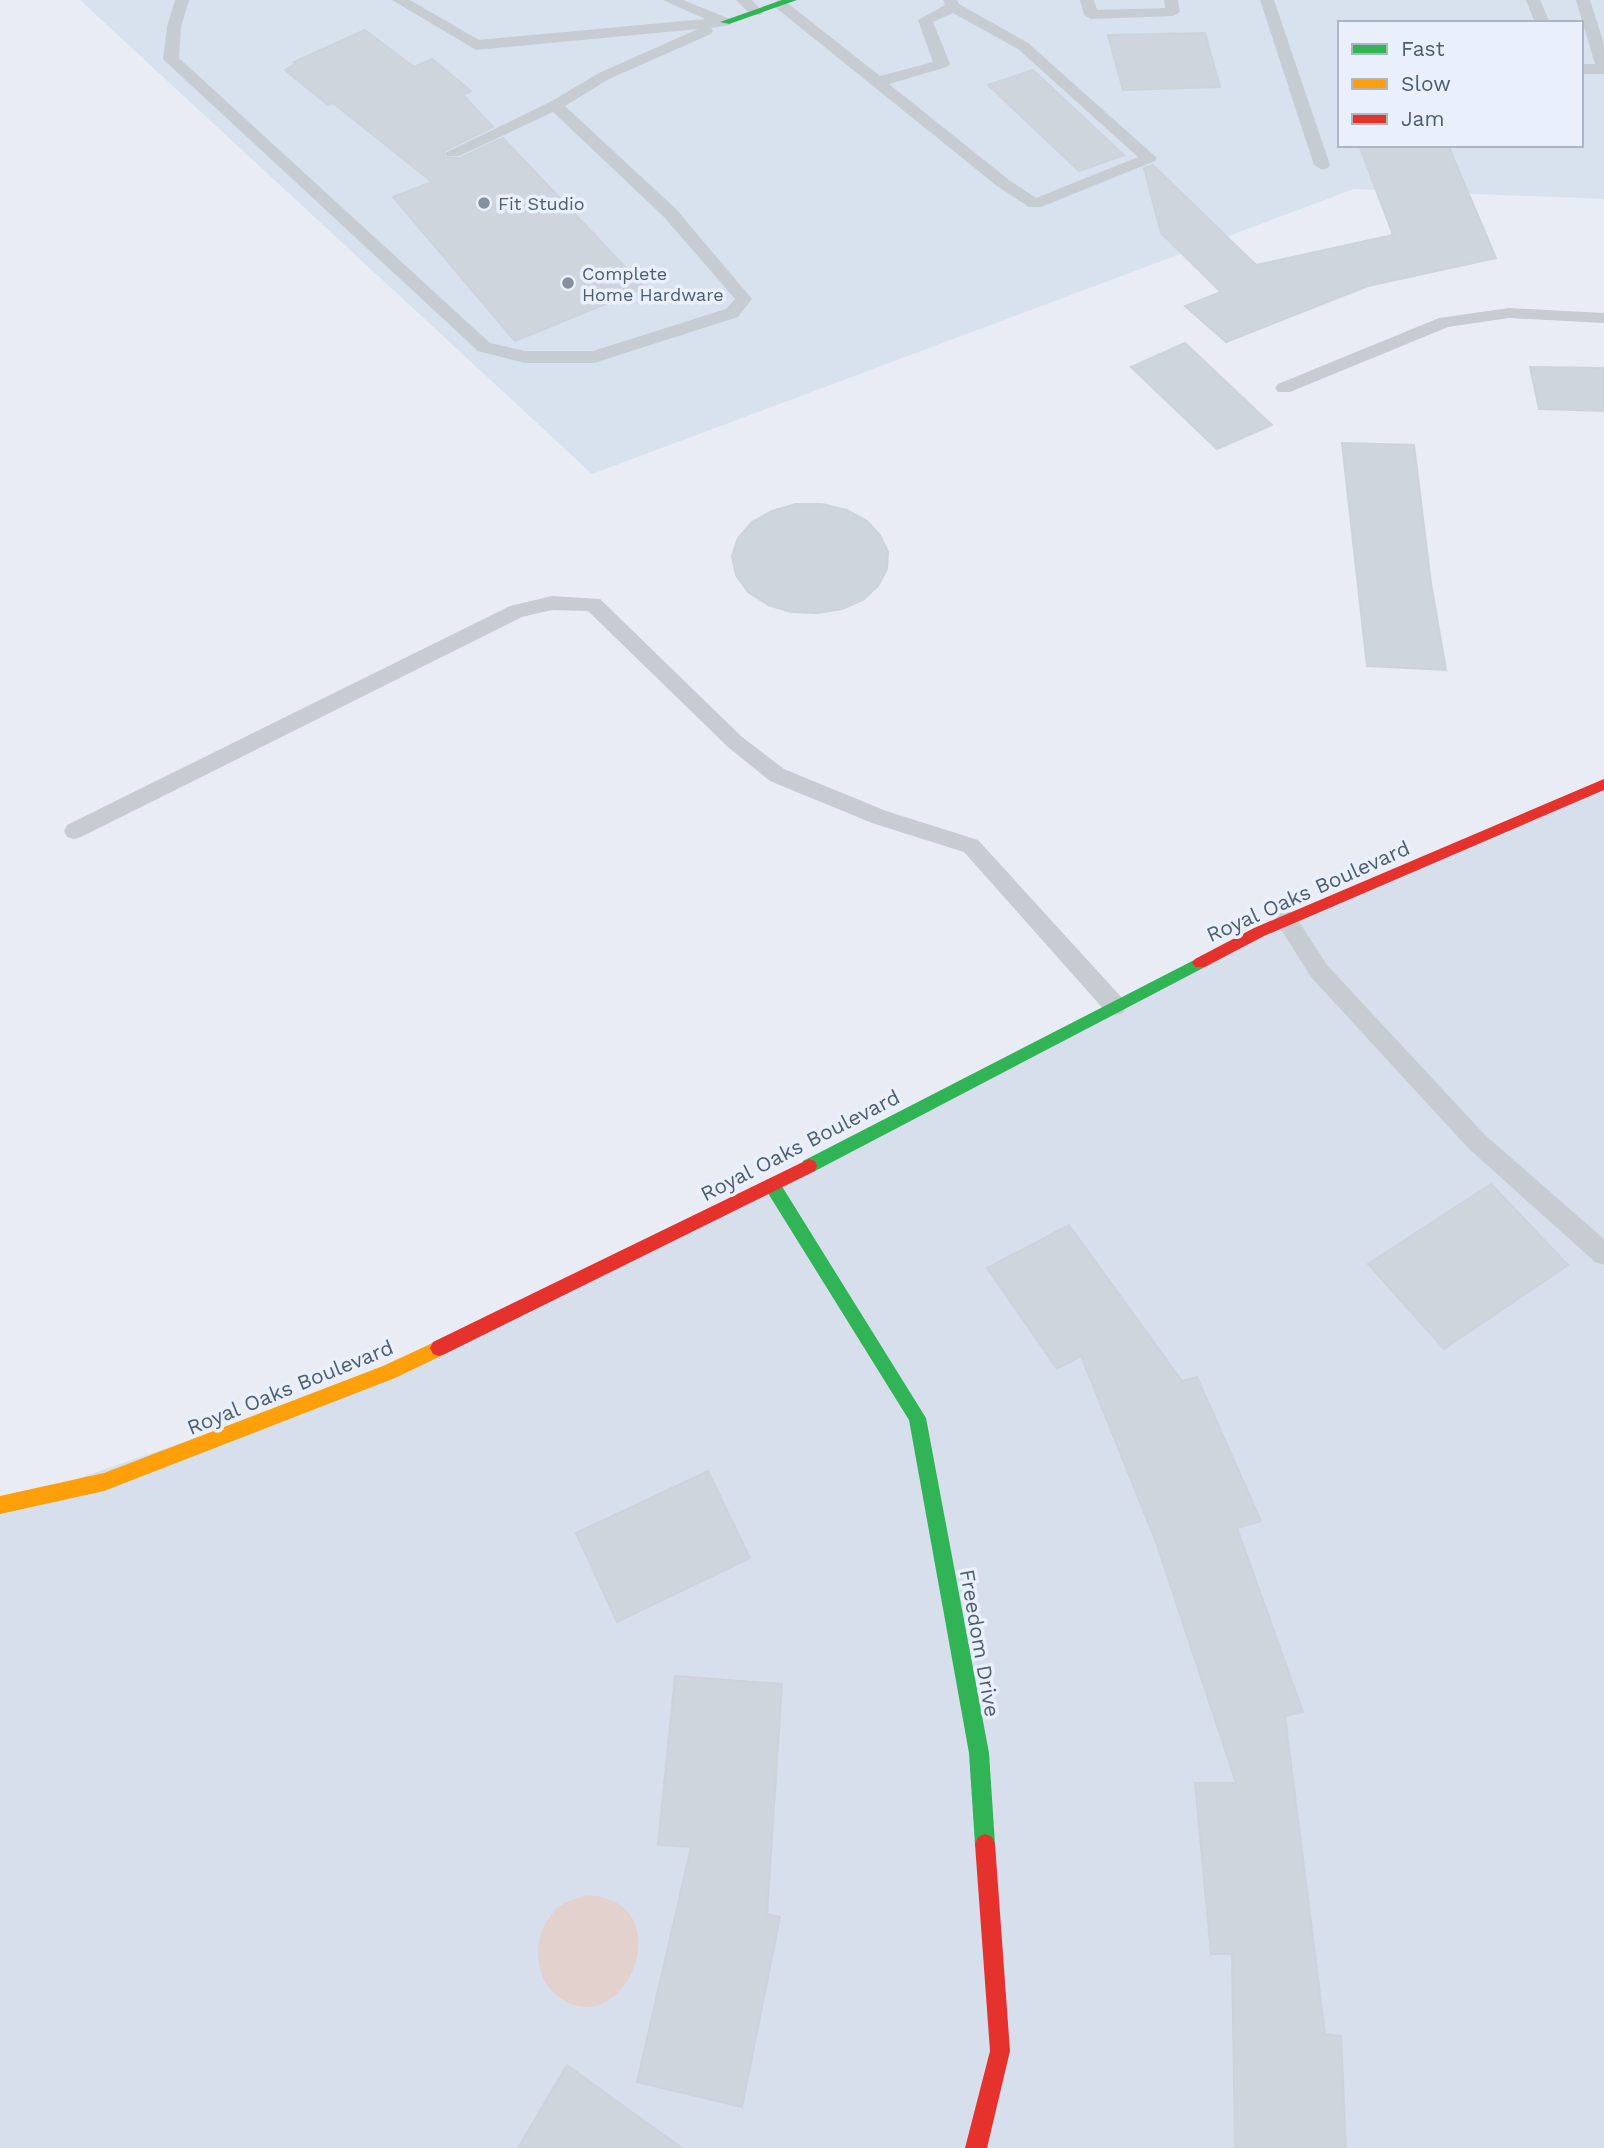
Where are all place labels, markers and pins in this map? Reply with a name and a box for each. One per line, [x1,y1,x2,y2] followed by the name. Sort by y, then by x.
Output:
[498,193,585,214] place label: Fit Studio
[476,195,492,211] marker: Fit Studio
[582,263,724,305] place label: Complete Home Hardware
[560,275,576,291] marker: Complete Home Hardware

